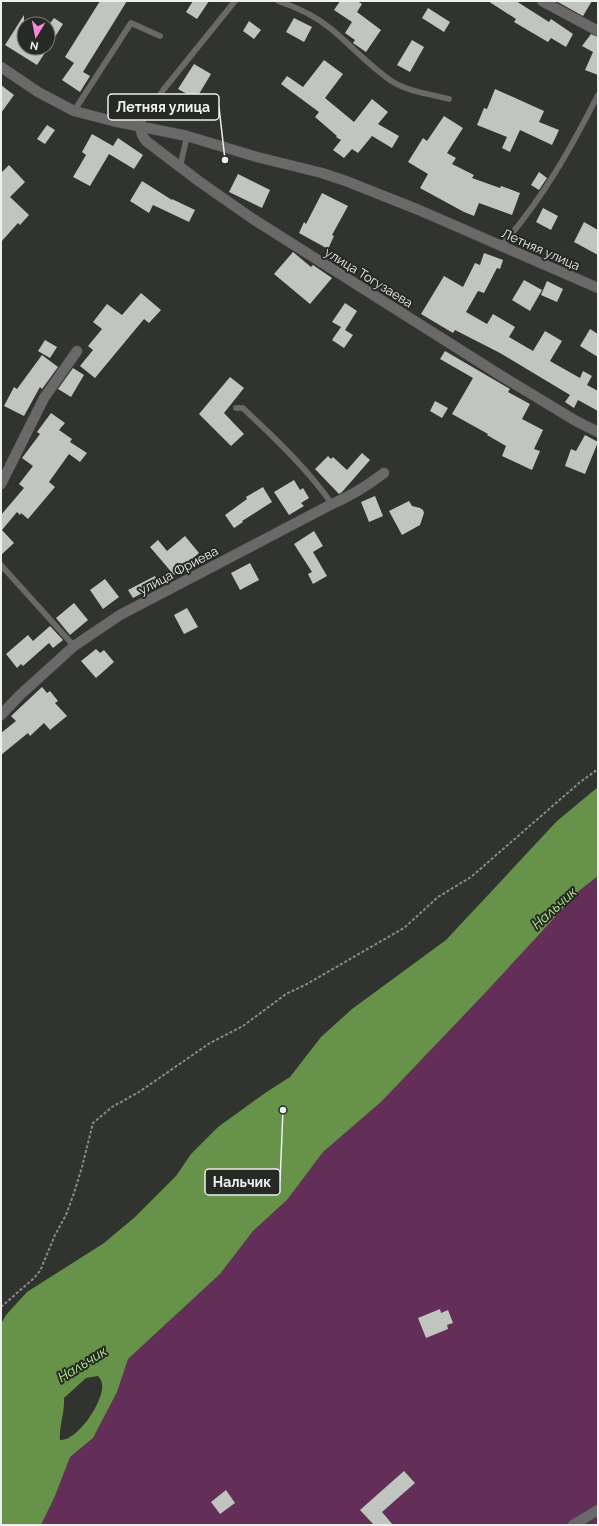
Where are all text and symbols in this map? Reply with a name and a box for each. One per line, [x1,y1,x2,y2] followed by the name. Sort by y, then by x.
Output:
[16,16,56,56] north arrow
[29,38,40,52] text: N
[108,94,219,120] callout: Летняя улица
[116,99,210,115] text: Летняя улица
[499,226,582,273] street label: Летняя улица
[322,244,416,311] street label: улица Тогузаева
[136,543,221,598] street label: улица Фриева
[528,884,580,932] water label: Нальчик
[205,1169,280,1195] callout: Нальчик
[213,1174,271,1190] text: Нальчик
[55,1343,110,1385] water label: Нальчик

